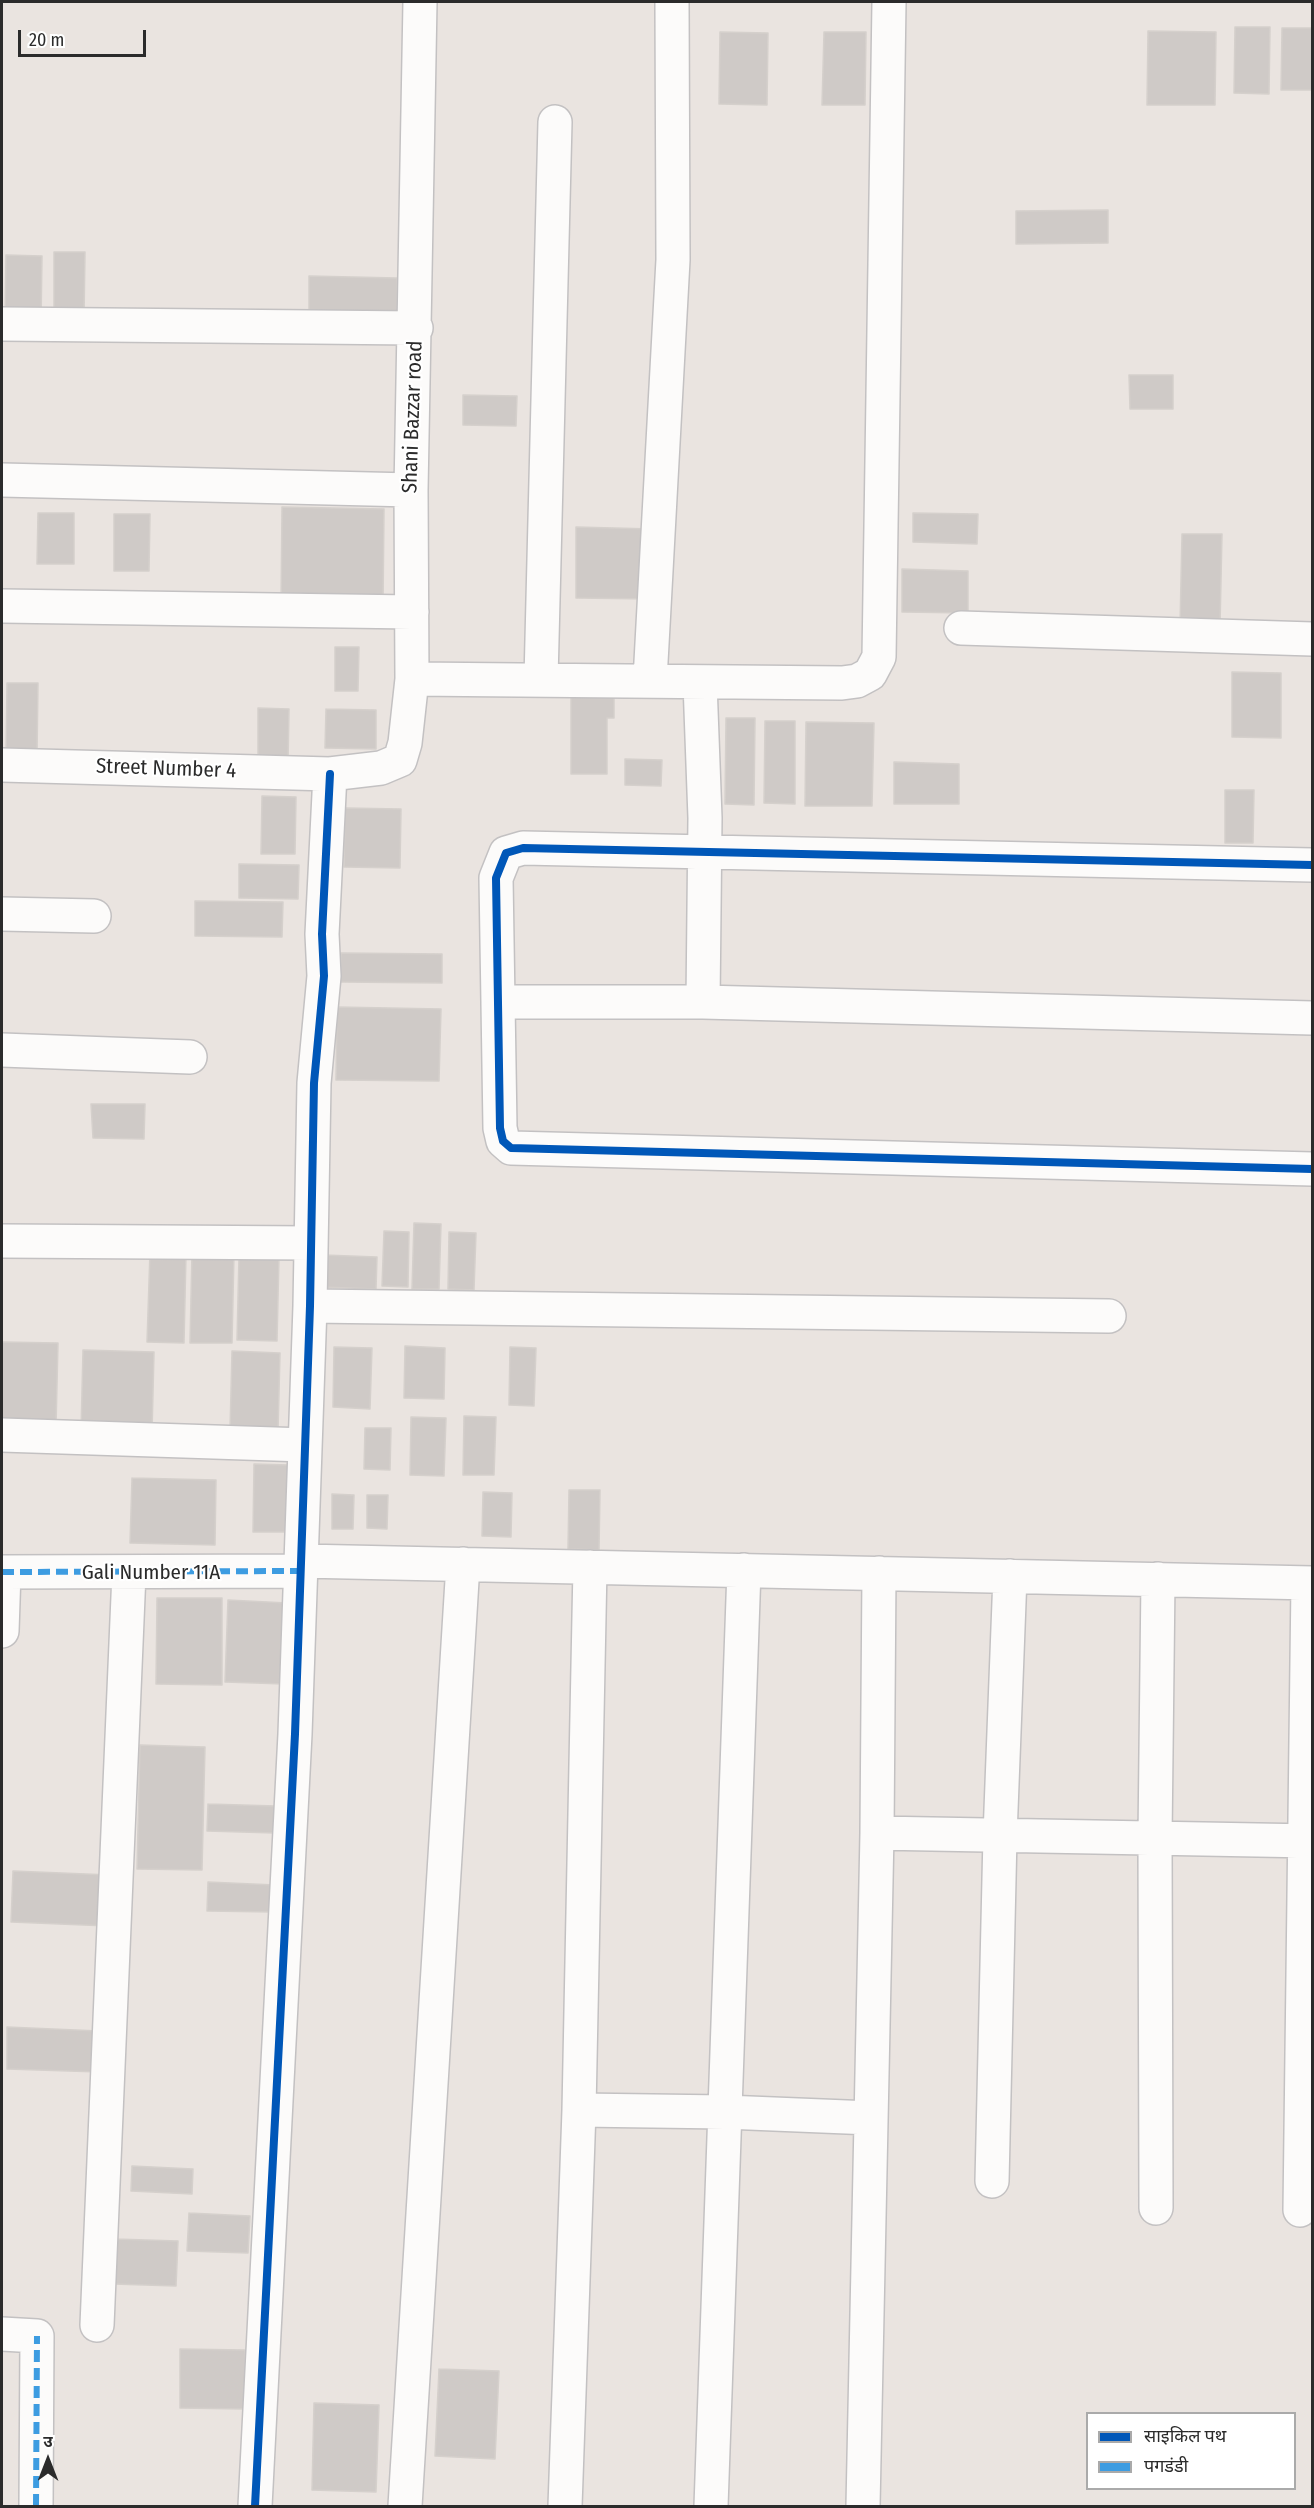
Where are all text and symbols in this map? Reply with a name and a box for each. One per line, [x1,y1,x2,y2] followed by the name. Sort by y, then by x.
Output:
[21,18,148,56] scale bar
[29,29,64,51] text: 20 m
[398,340,428,494] street label: Shani Bazzar road
[95,754,237,784] street label: Street Number 4
[82,1560,220,1586] street label: Gali Number 11A
[1086,2412,1296,2490] legend
[1144,2425,1226,2447] text: साइकिल पथ
[18,2430,78,2490] north arrow
[43,2432,53,2451] text: उ
[1144,2455,1188,2477] text: पगडंडी

